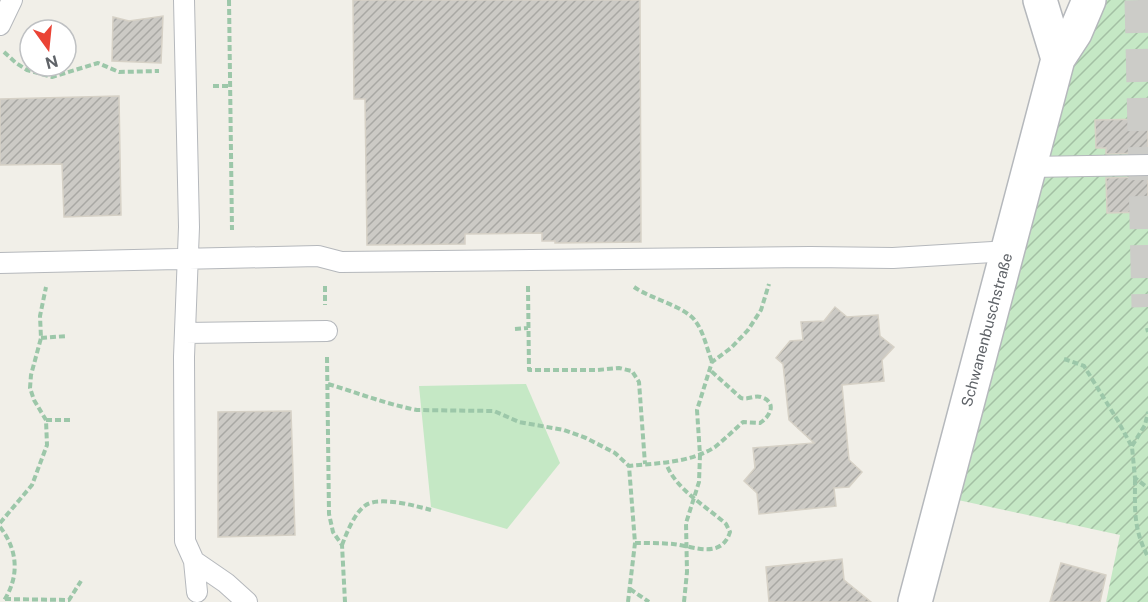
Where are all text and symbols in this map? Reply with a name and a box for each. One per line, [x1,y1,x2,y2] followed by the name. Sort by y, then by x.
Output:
[18,18,78,78] north arrow
[43,51,60,73] text: N
[958,251,1015,409] street label: Schwanenbuschstraße

